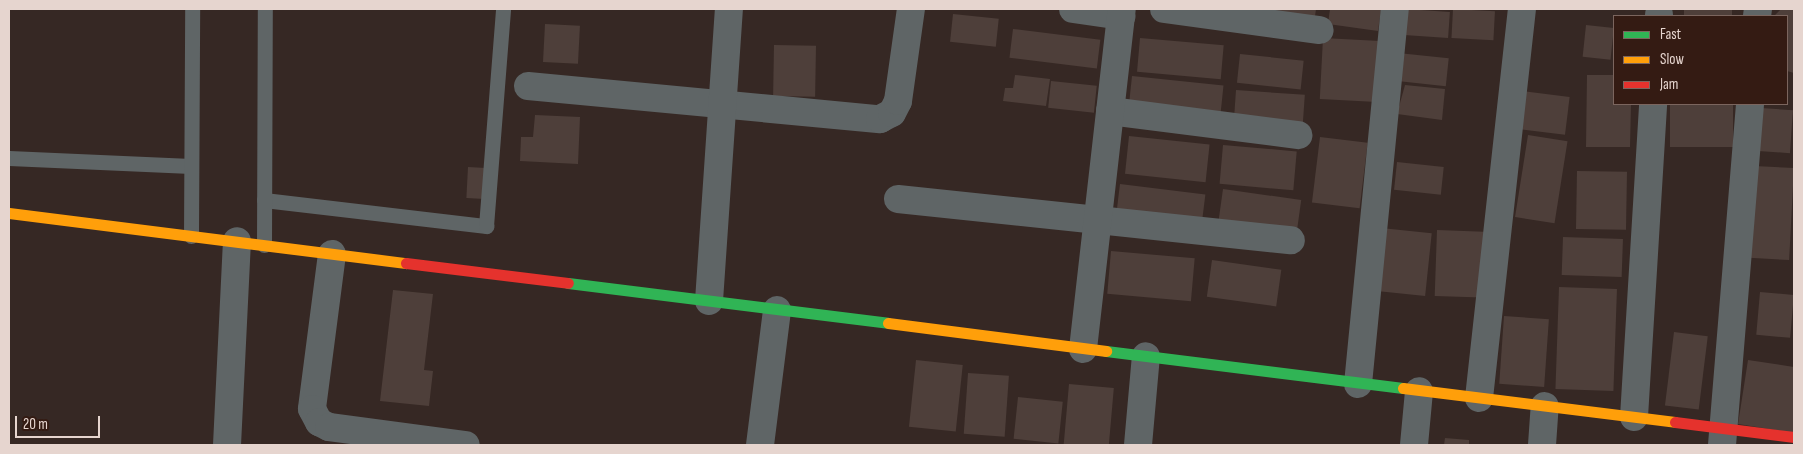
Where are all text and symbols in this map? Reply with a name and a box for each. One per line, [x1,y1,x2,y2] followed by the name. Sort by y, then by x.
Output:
[1613,15,1788,105] legend
[1660,25,1681,44] text: Fast
[1660,50,1684,69] text: Slow
[1660,75,1678,94] text: Jam
[18,406,102,438] scale bar
[23,415,48,434] text: 20 m

